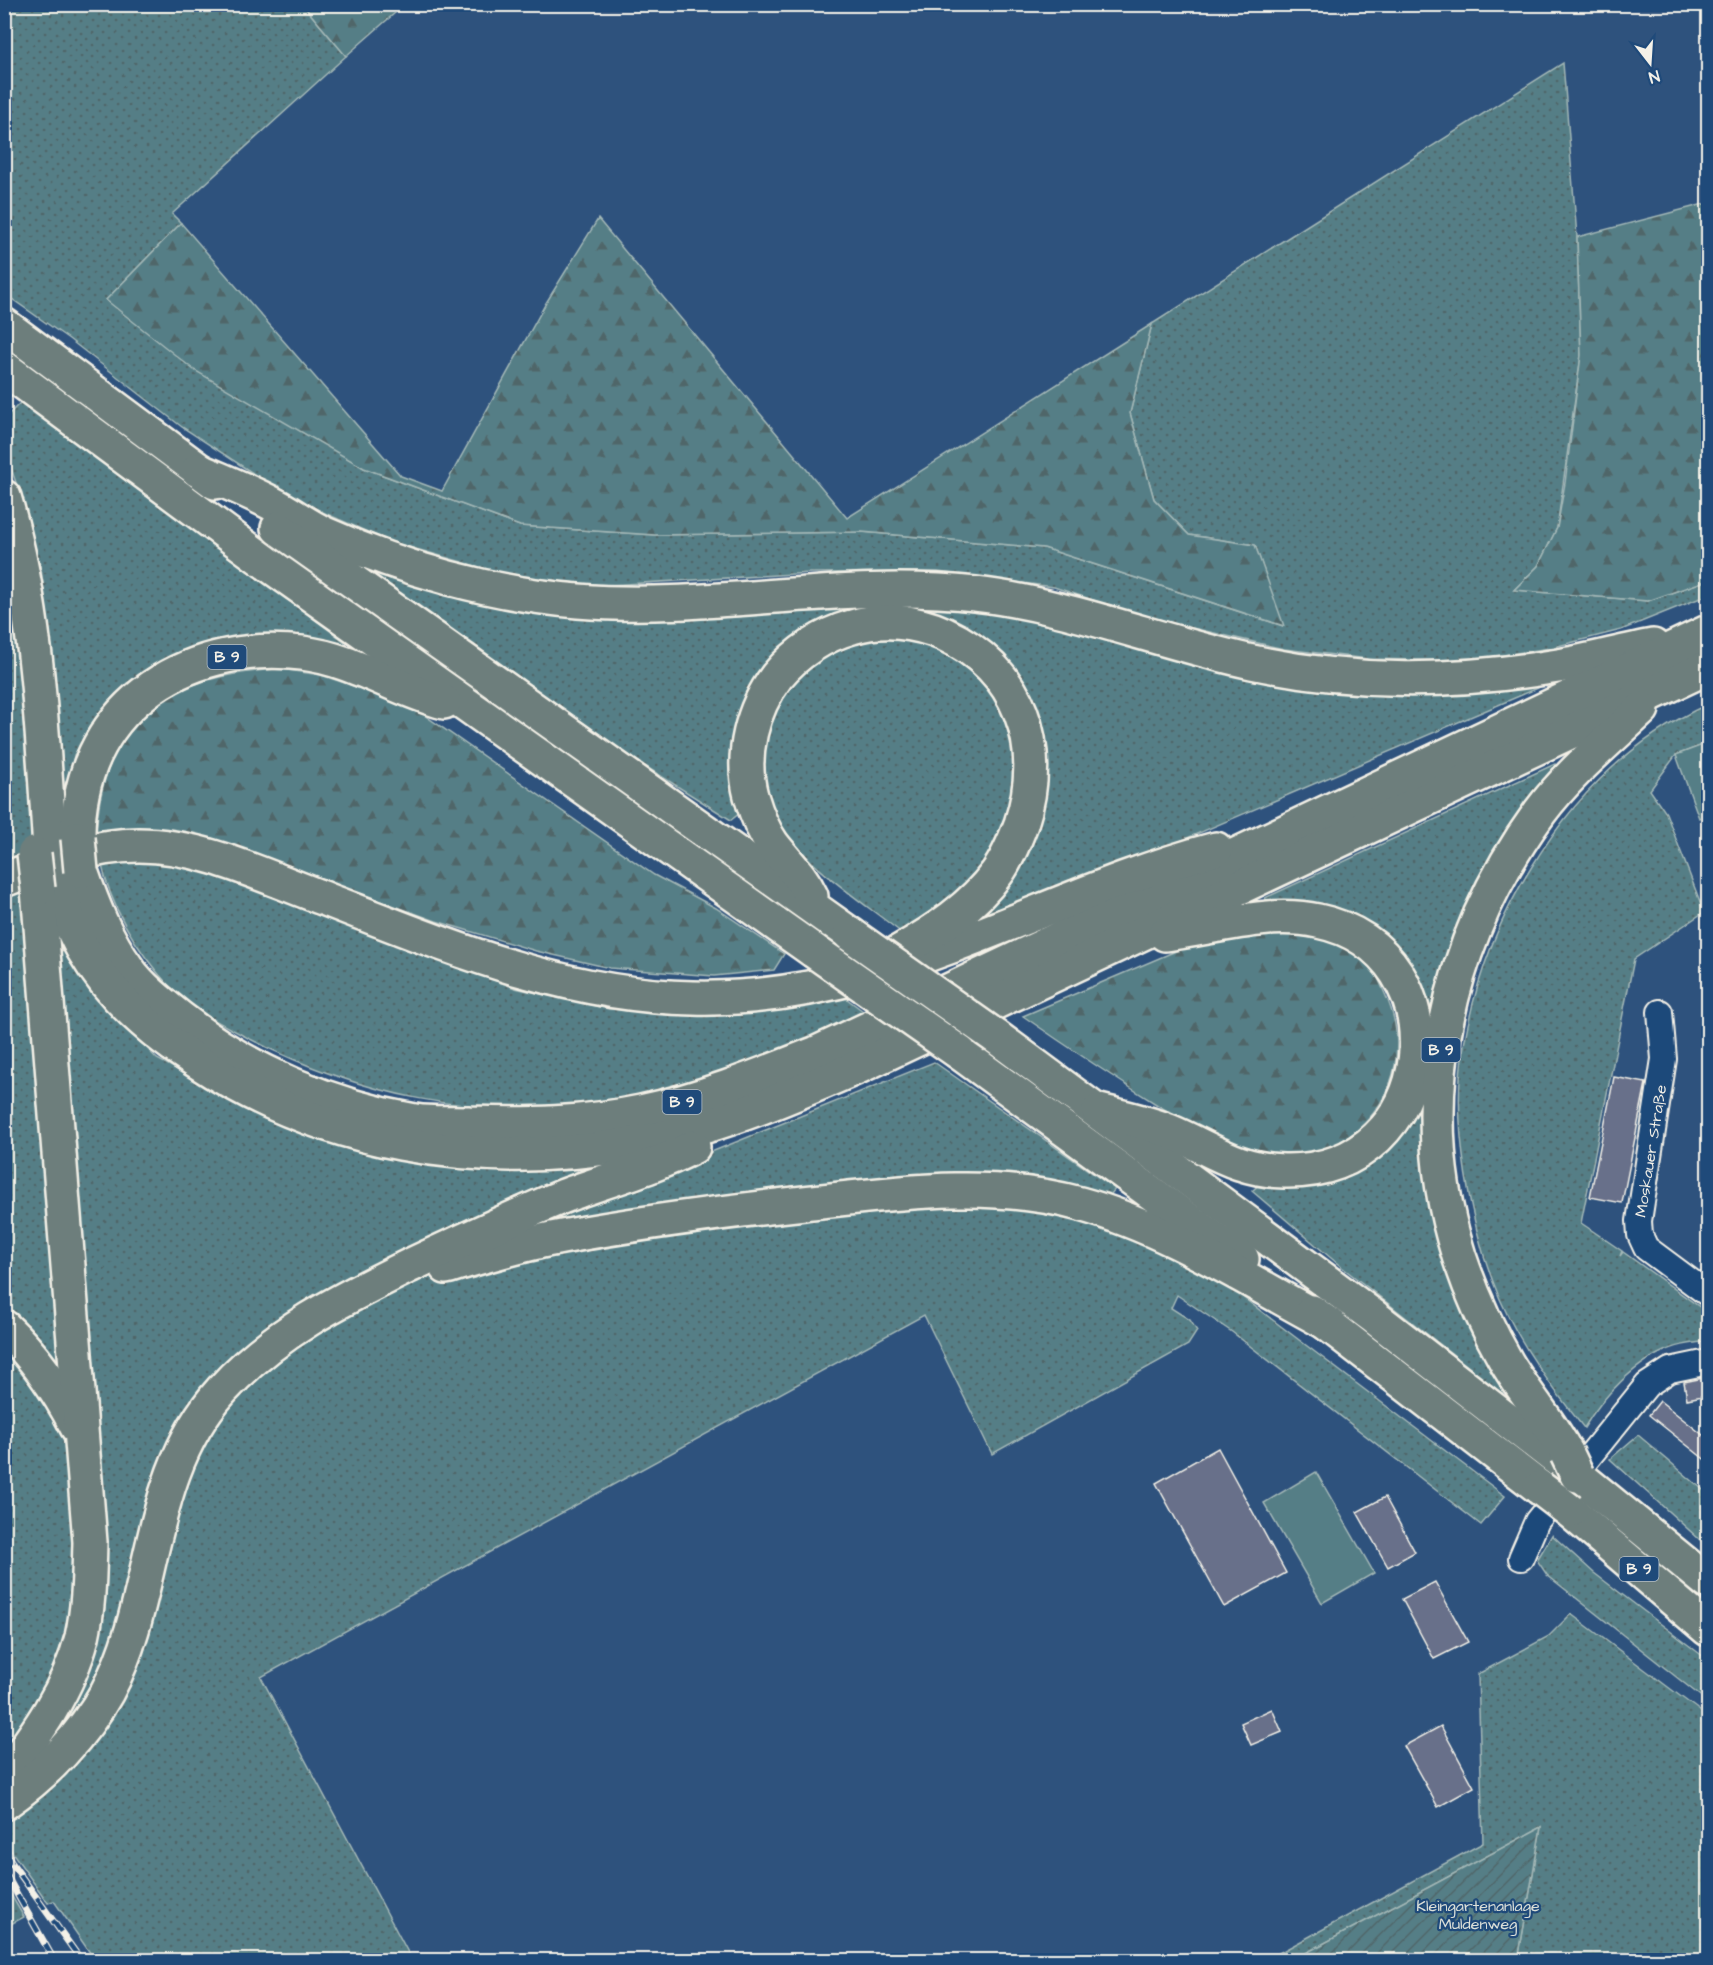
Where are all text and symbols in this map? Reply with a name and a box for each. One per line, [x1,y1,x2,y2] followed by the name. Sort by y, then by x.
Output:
[1620,33,1680,93] north arrow
[1646,64,1662,88] text: N
[208,645,246,669] road number: B 9
[1422,1038,1460,1062] road number: B 9
[1630,1083,1672,1219] street label: Moskauer Straße
[662,1090,702,1114] road number: B 9
[1620,1557,1658,1581] road number: B 9
[1416,1895,1540,1936] park label: Kleingartenanlage Muldenweg

